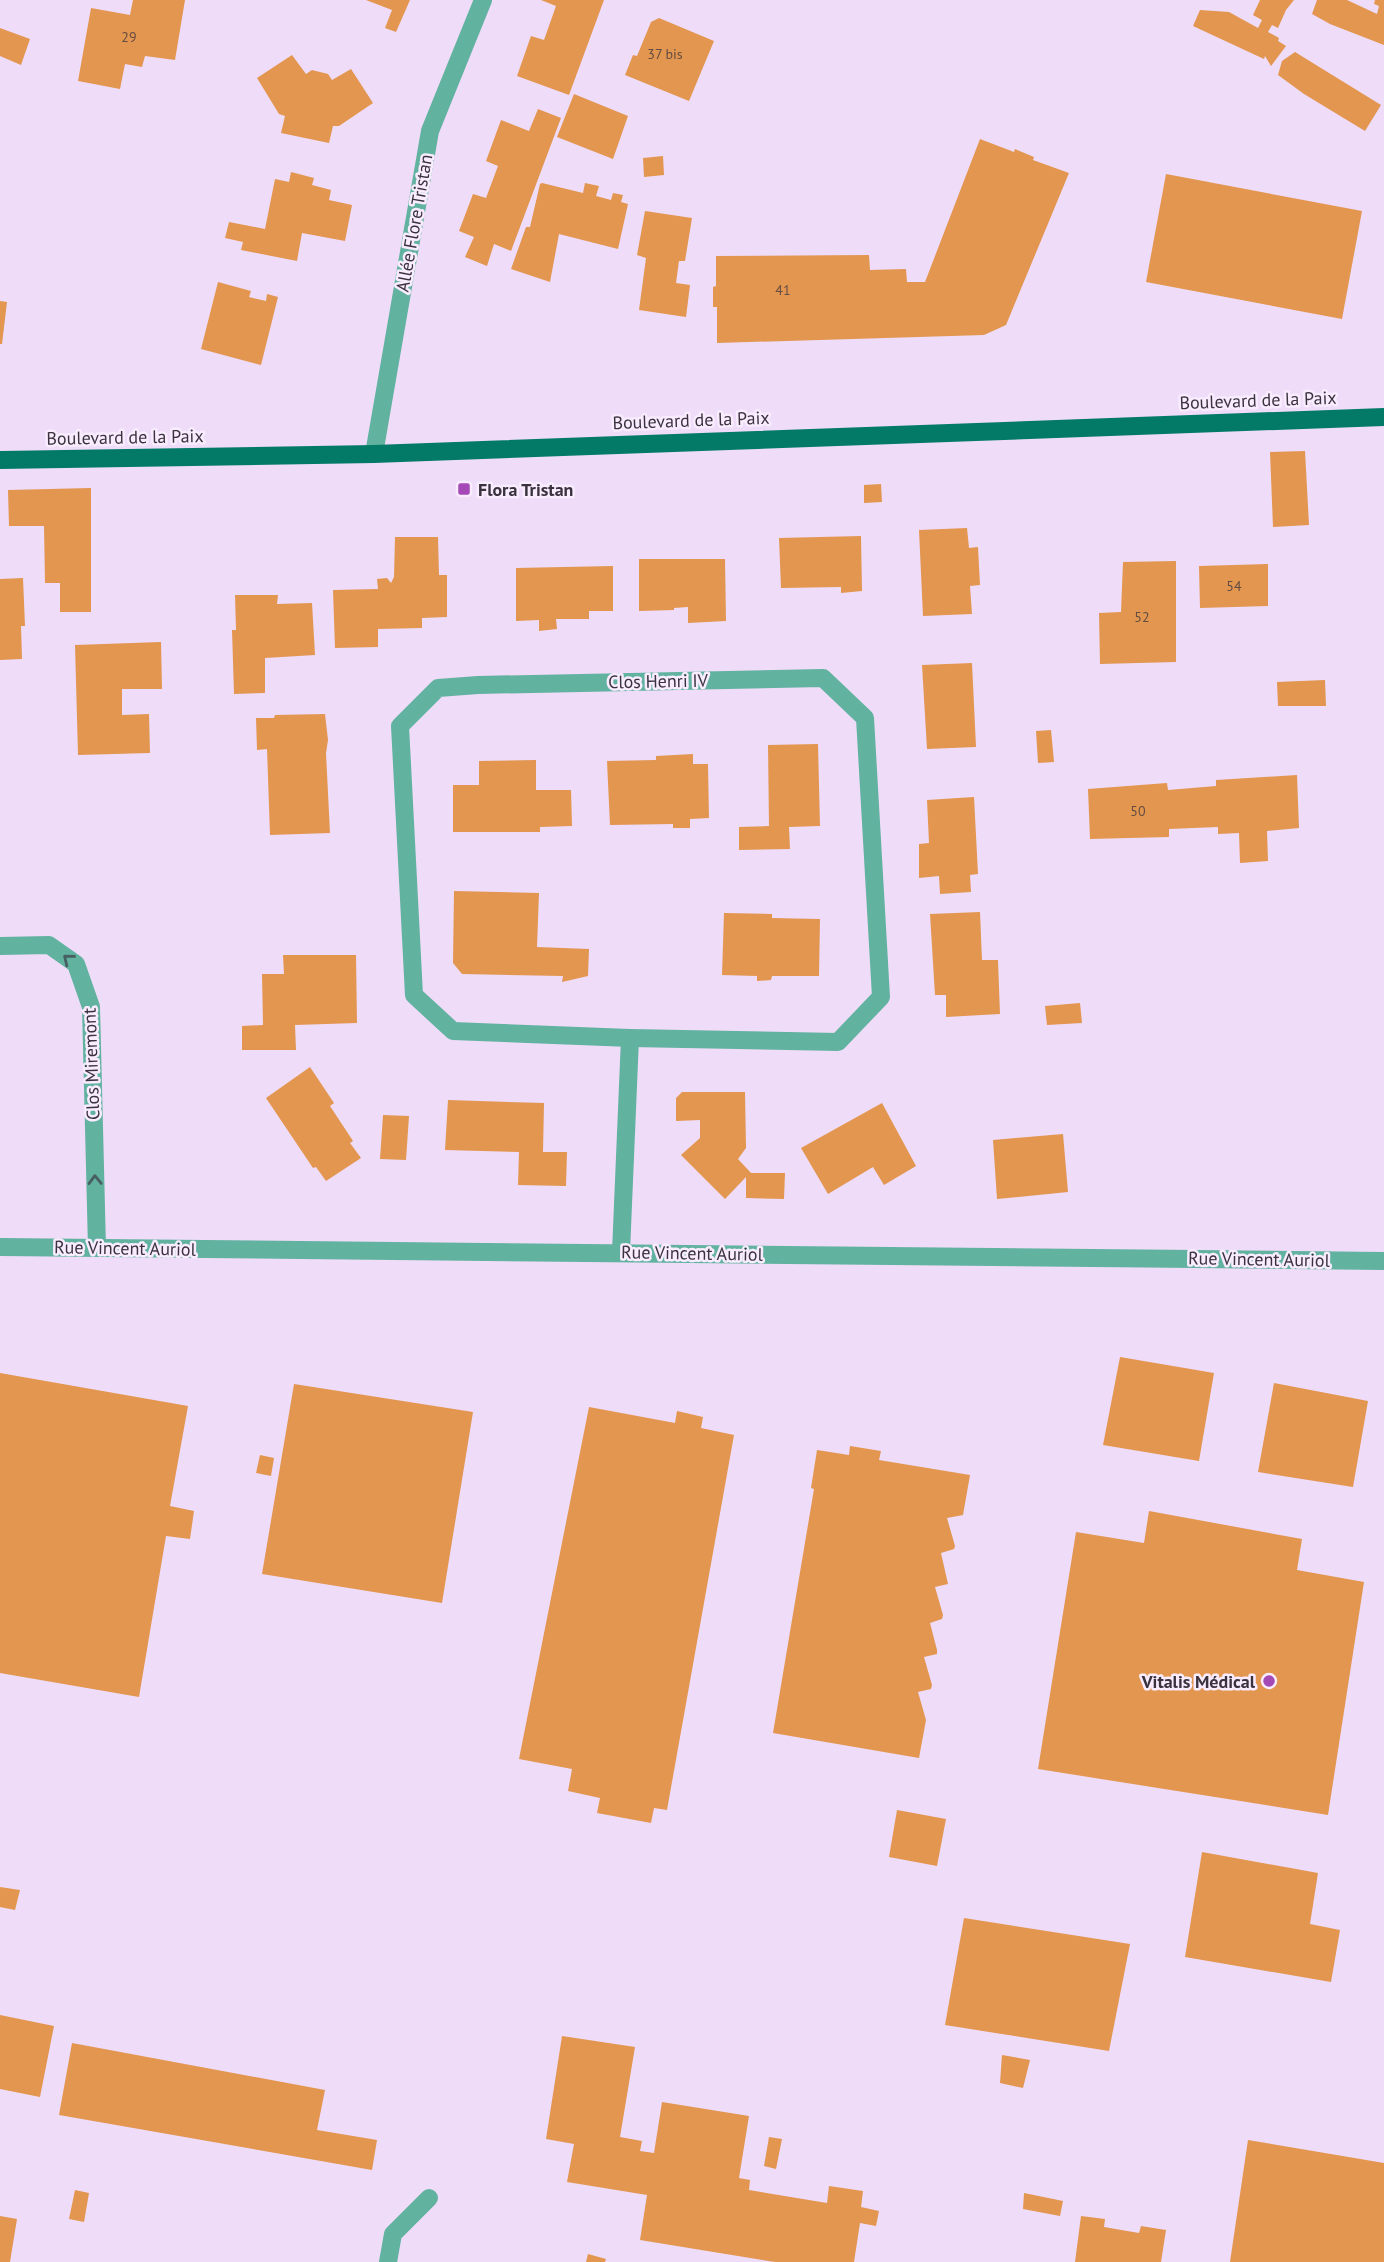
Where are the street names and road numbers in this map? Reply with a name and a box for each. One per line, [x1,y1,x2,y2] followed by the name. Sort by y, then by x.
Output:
[391,152,437,294] street label: Allée Flore Tristan
[1179,386,1337,414] street label: Boulevard de la Paix
[612,406,770,434] street label: Boulevard de la Paix
[46,424,204,450] street label: Boulevard de la Paix
[608,669,709,693] street label: Clos Henri IV
[78,1008,104,1120] street label: Clos Miremont
[54,1235,197,1261] street label: Rue Vincent Auriol
[621,1240,764,1266] street label: Rue Vincent Auriol
[1188,1246,1331,1272] street label: Rue Vincent Auriol

